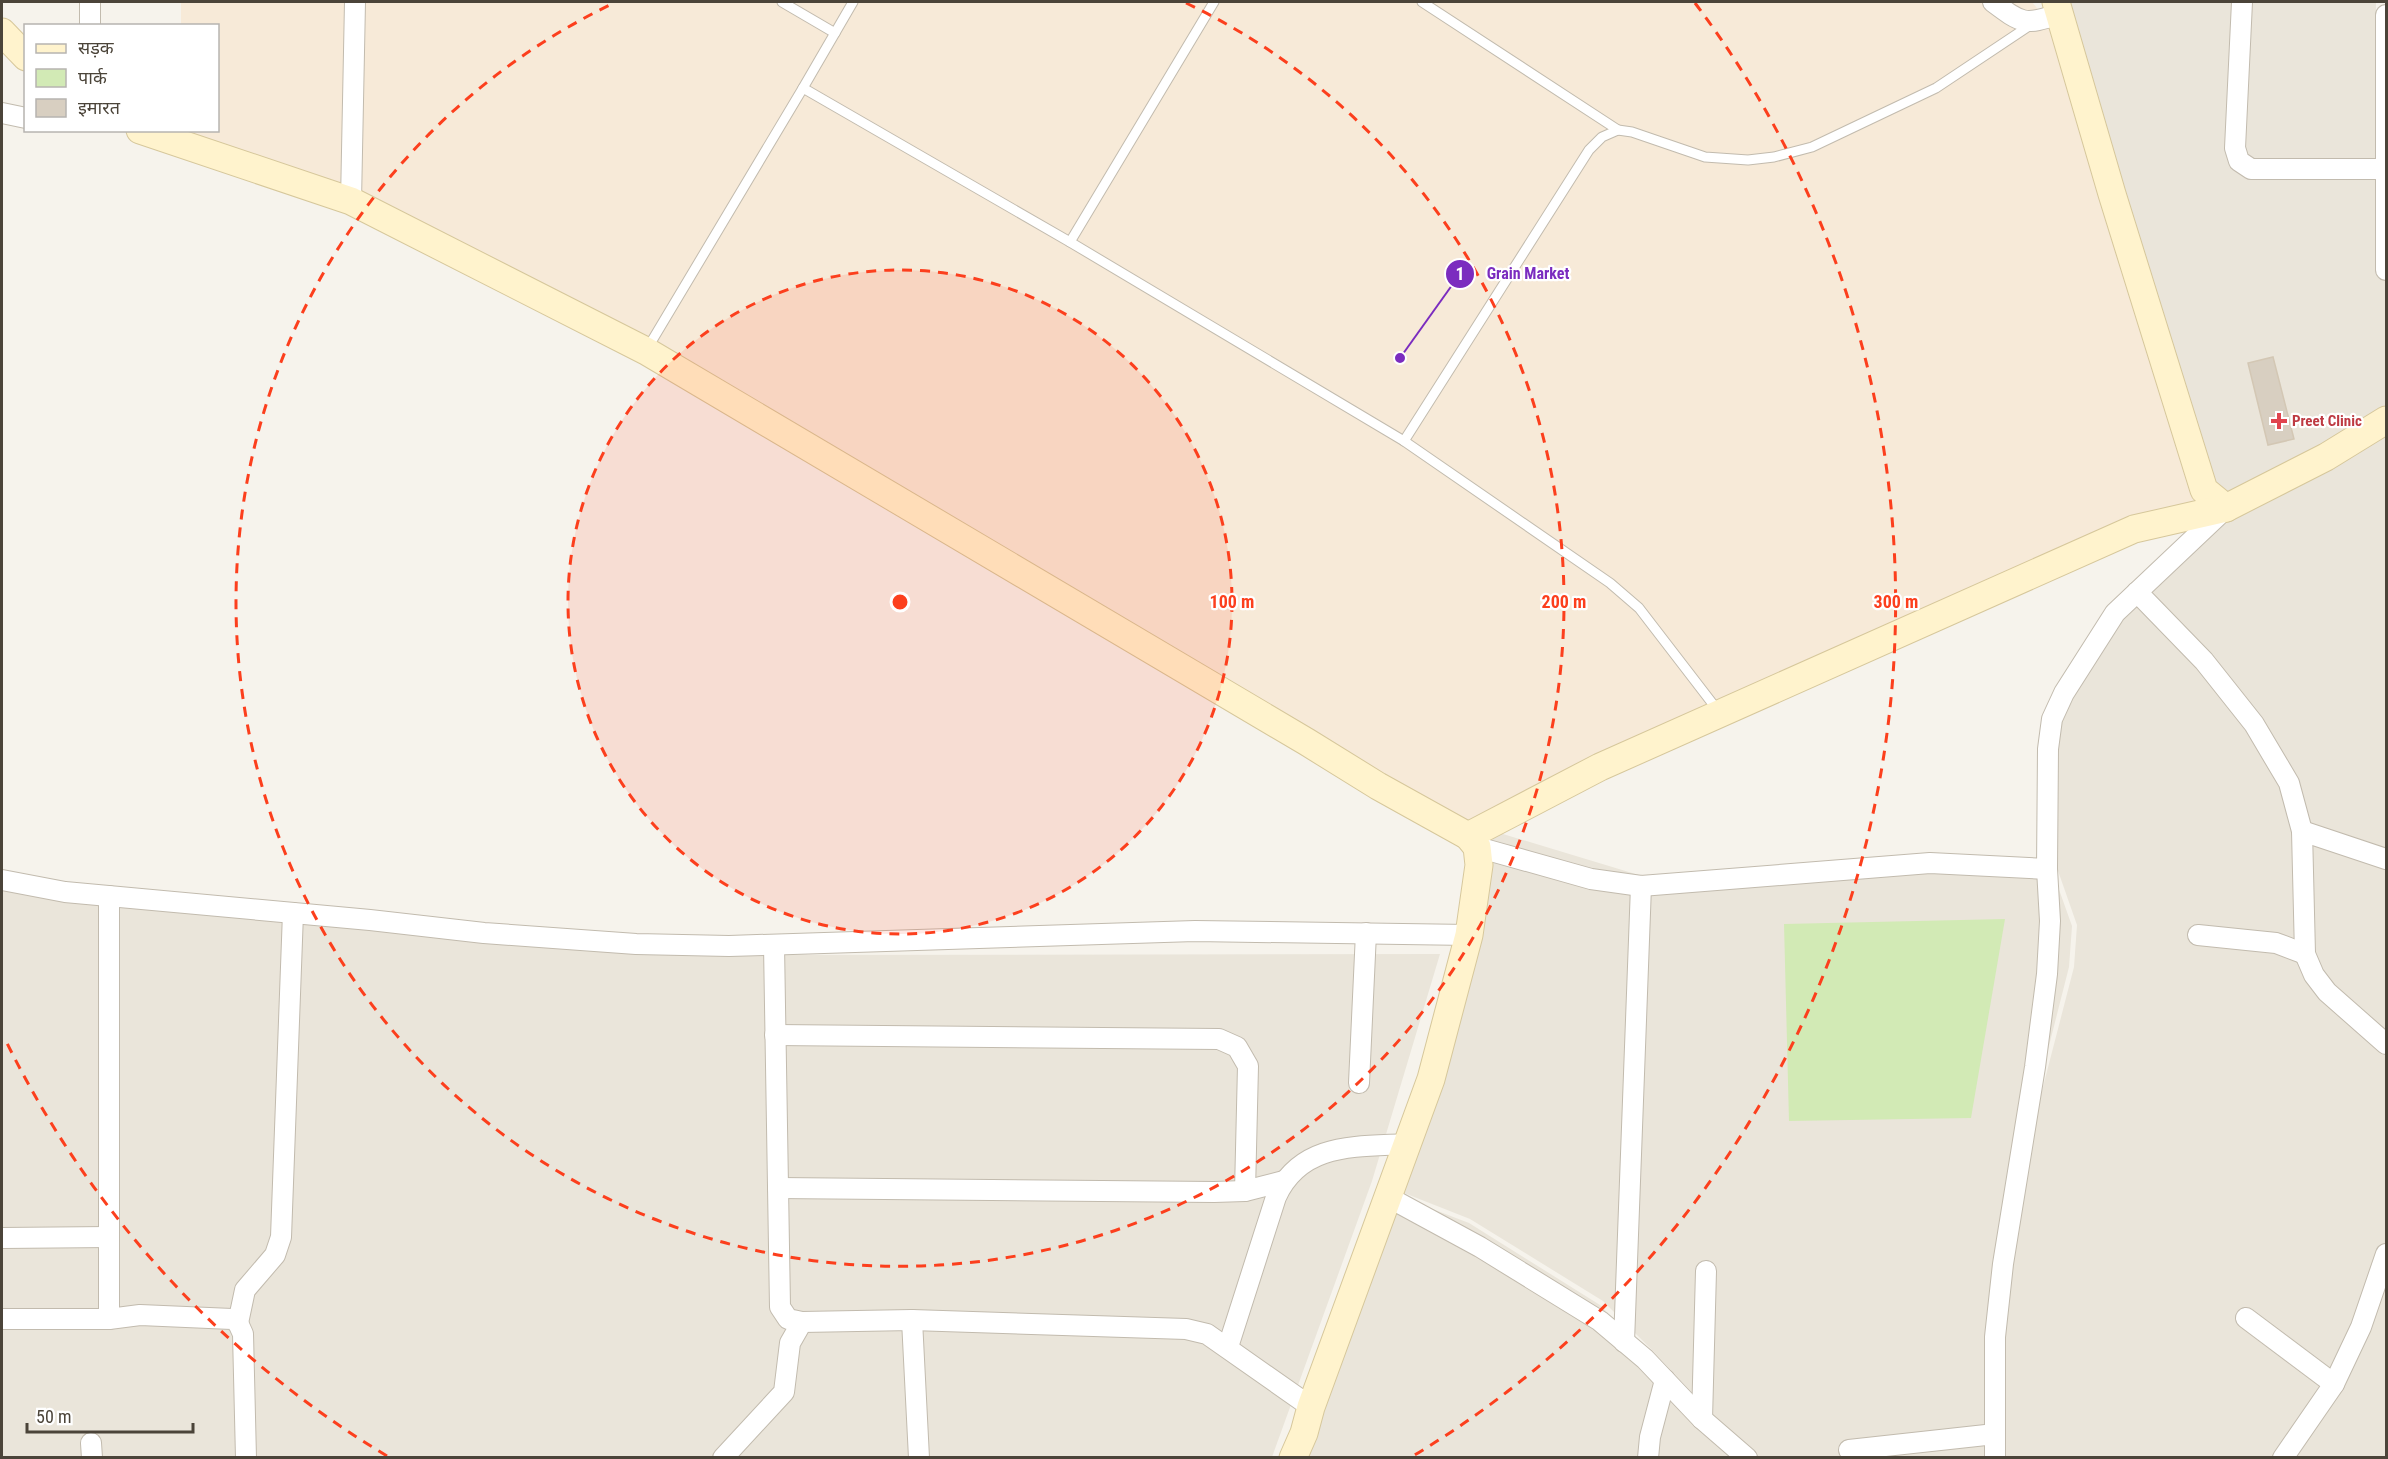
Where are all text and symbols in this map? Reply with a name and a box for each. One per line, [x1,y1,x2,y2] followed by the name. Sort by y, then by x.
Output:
[24,24,219,132] legend
[78,37,115,58] text: सड़क
[78,67,108,88] text: पार्क
[78,97,121,118] text: इमारत
[1445,257,1582,291] callout: Grain Market
[1455,263,1465,284] text: 1
[1487,264,1569,283] text: Grain Market
[2270,412,2288,430] marker: Preet Clinic
[2292,412,2362,430] place label: Preet Clinic
[1210,591,1254,612] text: 100 m
[1542,591,1586,612] text: 200 m
[1874,591,1918,612] text: 300 m
[890,592,910,612] centre of rings
[27,1396,194,1434] scale bar
[36,1406,71,1427] text: 50 m

